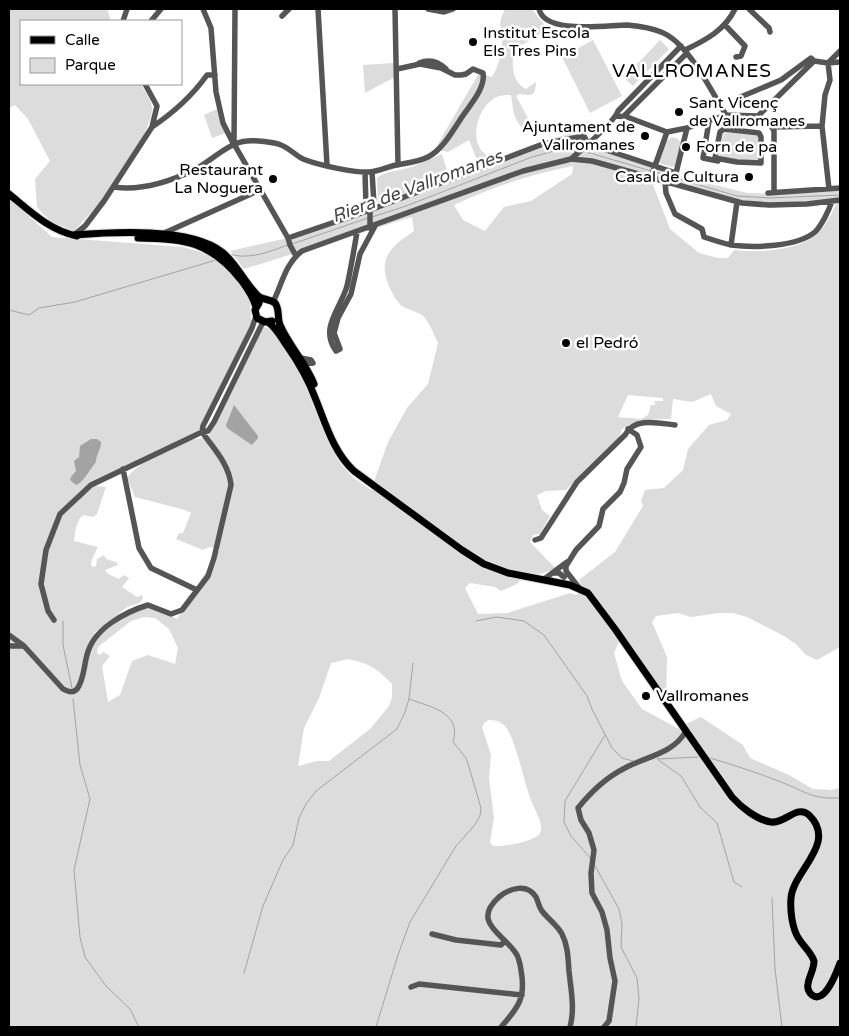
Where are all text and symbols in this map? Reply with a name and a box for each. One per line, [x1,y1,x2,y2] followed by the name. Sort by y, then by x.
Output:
[20,20,182,85] legend
[483,23,590,61] place label: Institut Escola Els Tres Pins
[65,31,100,49] text: Calle
[467,36,479,48] marker: Institut Escola Els Tres Pins
[65,56,116,74] text: Parque
[612,60,772,82] district label: VALLROMANES
[689,93,805,131] place label: Sant Vicenç de Vallromanes
[673,106,685,118] marker: Sant Vicenç de Vallromanes
[522,117,635,155] place label: Ajuntament de Vallromanes
[639,130,651,142] marker: Ajuntament de Vallromanes
[696,137,777,157] place label: Forn de pa
[680,141,692,153] marker: Forn de pa
[329,144,507,227] water label: Riera de Vallromanes
[174,160,263,198] place label: Restaurant La Noguera
[615,167,739,187] place label: Casal de Cultura
[743,171,755,183] marker: Casal de Cultura
[267,173,279,185] marker: Restaurant La Noguera
[576,333,639,353] place label: el Pedró
[560,337,572,349] marker: el Pedró
[656,686,749,706] place label: Vallromanes
[640,690,652,702] marker: Vallromanes

